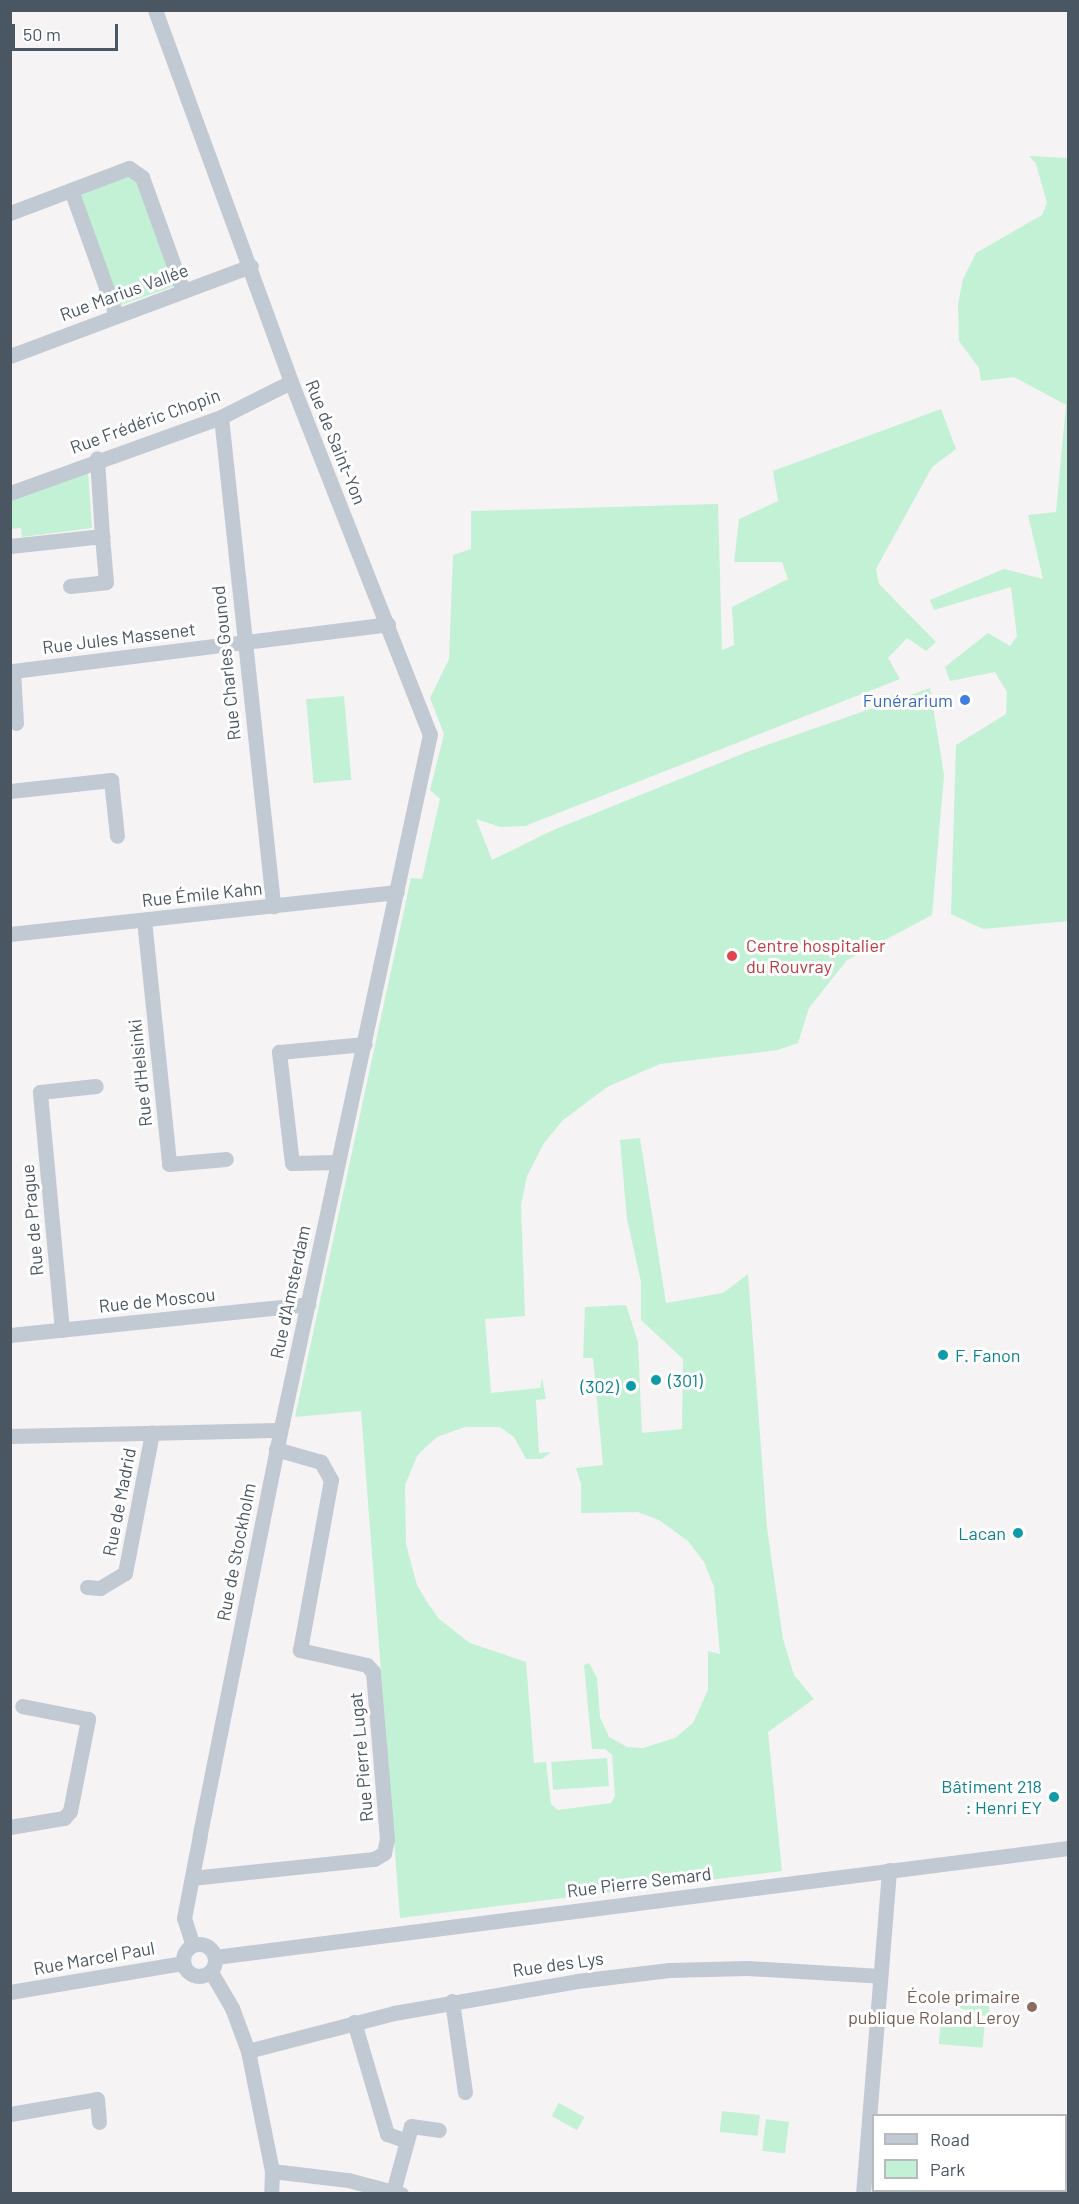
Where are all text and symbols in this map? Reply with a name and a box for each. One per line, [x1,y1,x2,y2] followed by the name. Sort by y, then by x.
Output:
[15,12,122,50] scale bar
[23,23,61,45] text: 50 m
[57,259,191,325] street label: Rue Marius Vallée
[301,376,371,508] street label: Rue de Saint-Yon
[67,384,223,458] street label: Rue Frédéric Chopin
[207,584,245,742] street label: Rue Charles Gounod
[41,618,197,658] street label: Rue Jules Massenet
[863,689,953,711] place label: Funérarium
[958,693,972,707] marker: Funérarium
[141,877,263,911] street label: Rue Émile Kahn
[746,935,886,978] place label: Centre hospitalier du Rouvray
[723,947,741,965] marker: Centre hospitalier du Rouvray
[124,1018,156,1128] street label: Rue d'Helsinki
[16,1163,48,1277] street label: Rue de Prague
[265,1223,315,1361] street label: Rue d'Amsterdam
[98,1283,216,1317] street label: Rue de Moscou
[955,1344,1021,1366] place label: F. Fanon
[936,1348,950,1362] marker: F. Fanon
[668,1369,703,1391] place label: (301)
[649,1373,663,1387] marker: (301)
[581,1375,619,1397] place label: (302)
[624,1379,638,1393] marker: (302)
[98,1446,140,1558] street label: Rue de Madrid
[212,1481,260,1623] street label: Rue de Stockholm
[958,1522,1006,1544] place label: Lacan
[1011,1526,1025,1540] marker: Lacan
[345,1691,377,1823] street label: Rue Pierre Lugat
[941,1776,1042,1818] place label: Bâtiment 218 : Henri EY
[1047,1790,1061,1804] marker: Bâtiment 218 : Henri EY
[566,1862,712,1902] street label: Rue Pierre Semard
[32,1937,156,1979] street label: Rue Marcel Paul
[511,1947,605,1981] street label: Rue des Lys
[848,1986,1020,2028] place label: École primaire publique Roland Leroy
[1025,2000,1039,2014] marker: École primaire publique Roland Leroy
[872,2114,1067,2192] legend
[930,2128,970,2150] text: Road
[930,2158,965,2180] text: Park

